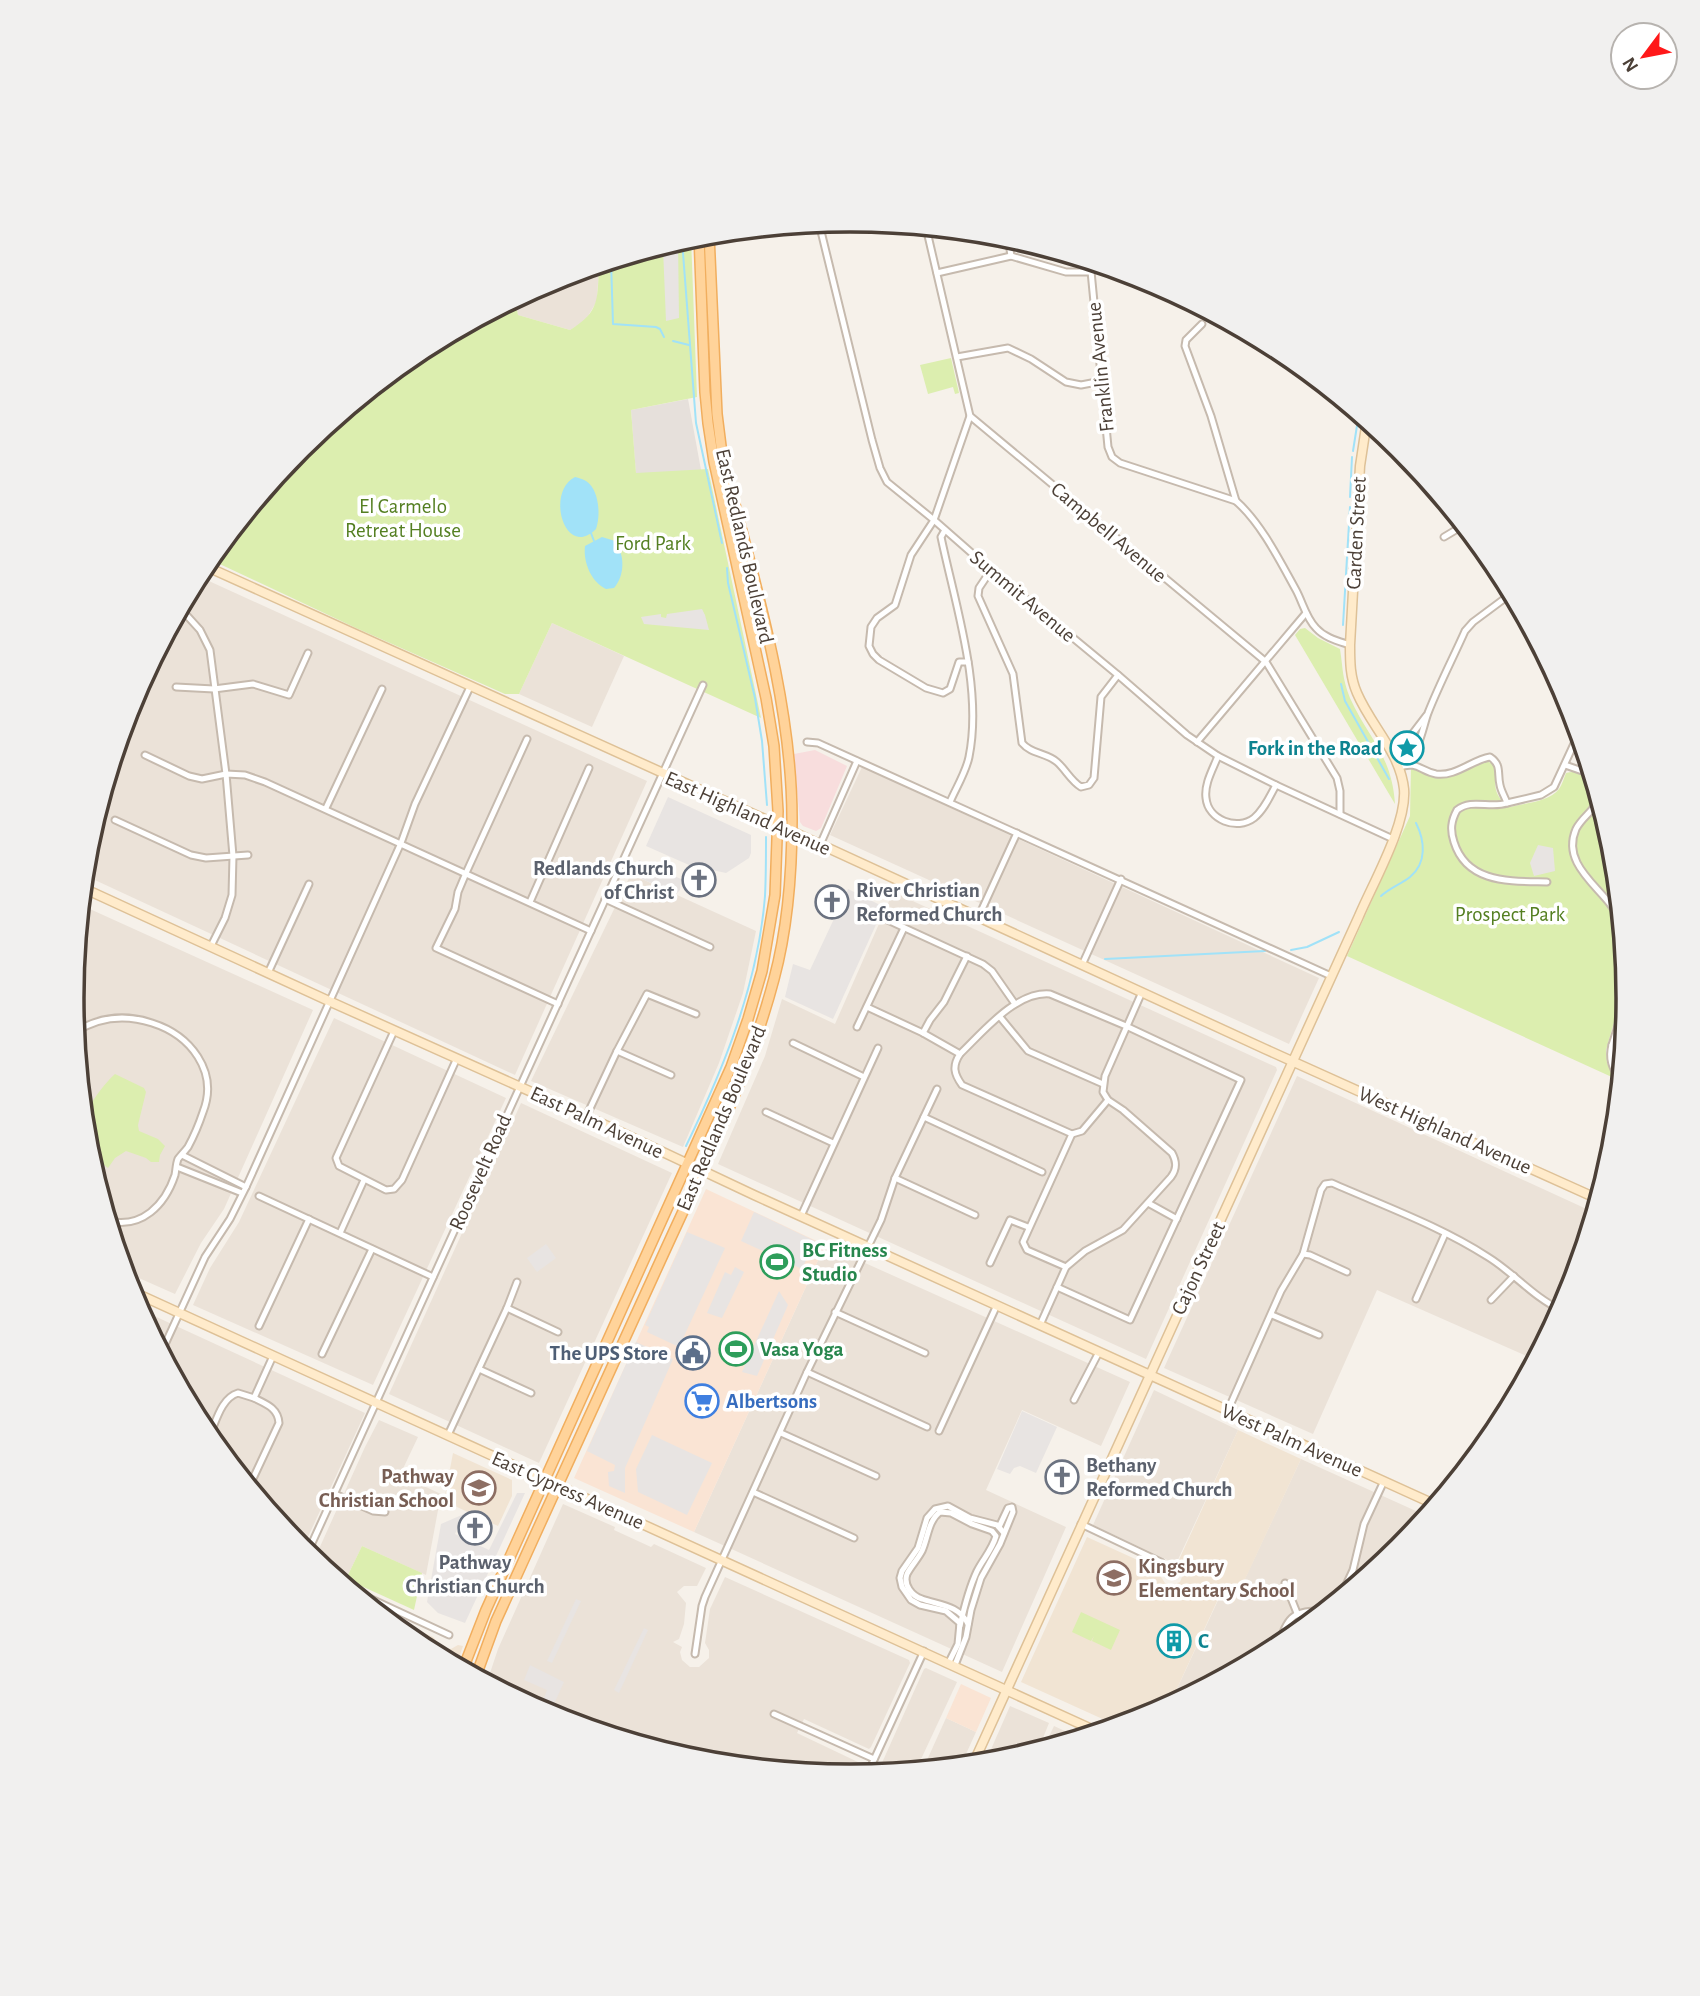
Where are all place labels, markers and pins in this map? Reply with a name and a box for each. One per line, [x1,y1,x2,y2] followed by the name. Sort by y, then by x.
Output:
[1388,729,1426,767] place icon: Fork in the Road
[1248,738,1382,759] place label: Fork in the Road
[533,858,674,903] place label: Redlands Church of Christ
[680,861,718,899] church icon: Redlands Church of Christ
[856,880,1002,925] place label: River Christian Reformed Church
[813,883,851,921] church icon: River Christian Reformed Church
[802,1240,888,1285] place label: BC Fitness Studio
[758,1243,796,1281] sports icon: BC Fitness Studio
[717,1330,755,1368] sports icon: Vasa Yoga
[674,1334,712,1372] public building icon: The UPS Store
[760,1339,844,1360] place label: Vasa Yoga
[550,1343,668,1364] place label: The UPS Store
[683,1382,721,1420] supermarket icon: Albertsons
[726,1391,817,1412] place label: Albertsons
[1086,1455,1232,1500] place label: Bethany Reformed Church
[1043,1458,1081,1496] church icon: Bethany Reformed Church
[319,1466,455,1511] place label: Pathway Christian School
[460,1469,498,1507] school or university icon: Pathway Christian School
[456,1509,494,1547] church icon: Pathway Christian Church
[405,1552,545,1597] place label: Pathway Christian Church
[1138,1556,1295,1601] place label: Kingsbury Elementary School
[1095,1559,1133,1597] school or university icon: Kingsbury Elementary School
[1155,1622,1193,1660] building icon: C
[1198,1631,1209,1652] place label: C

